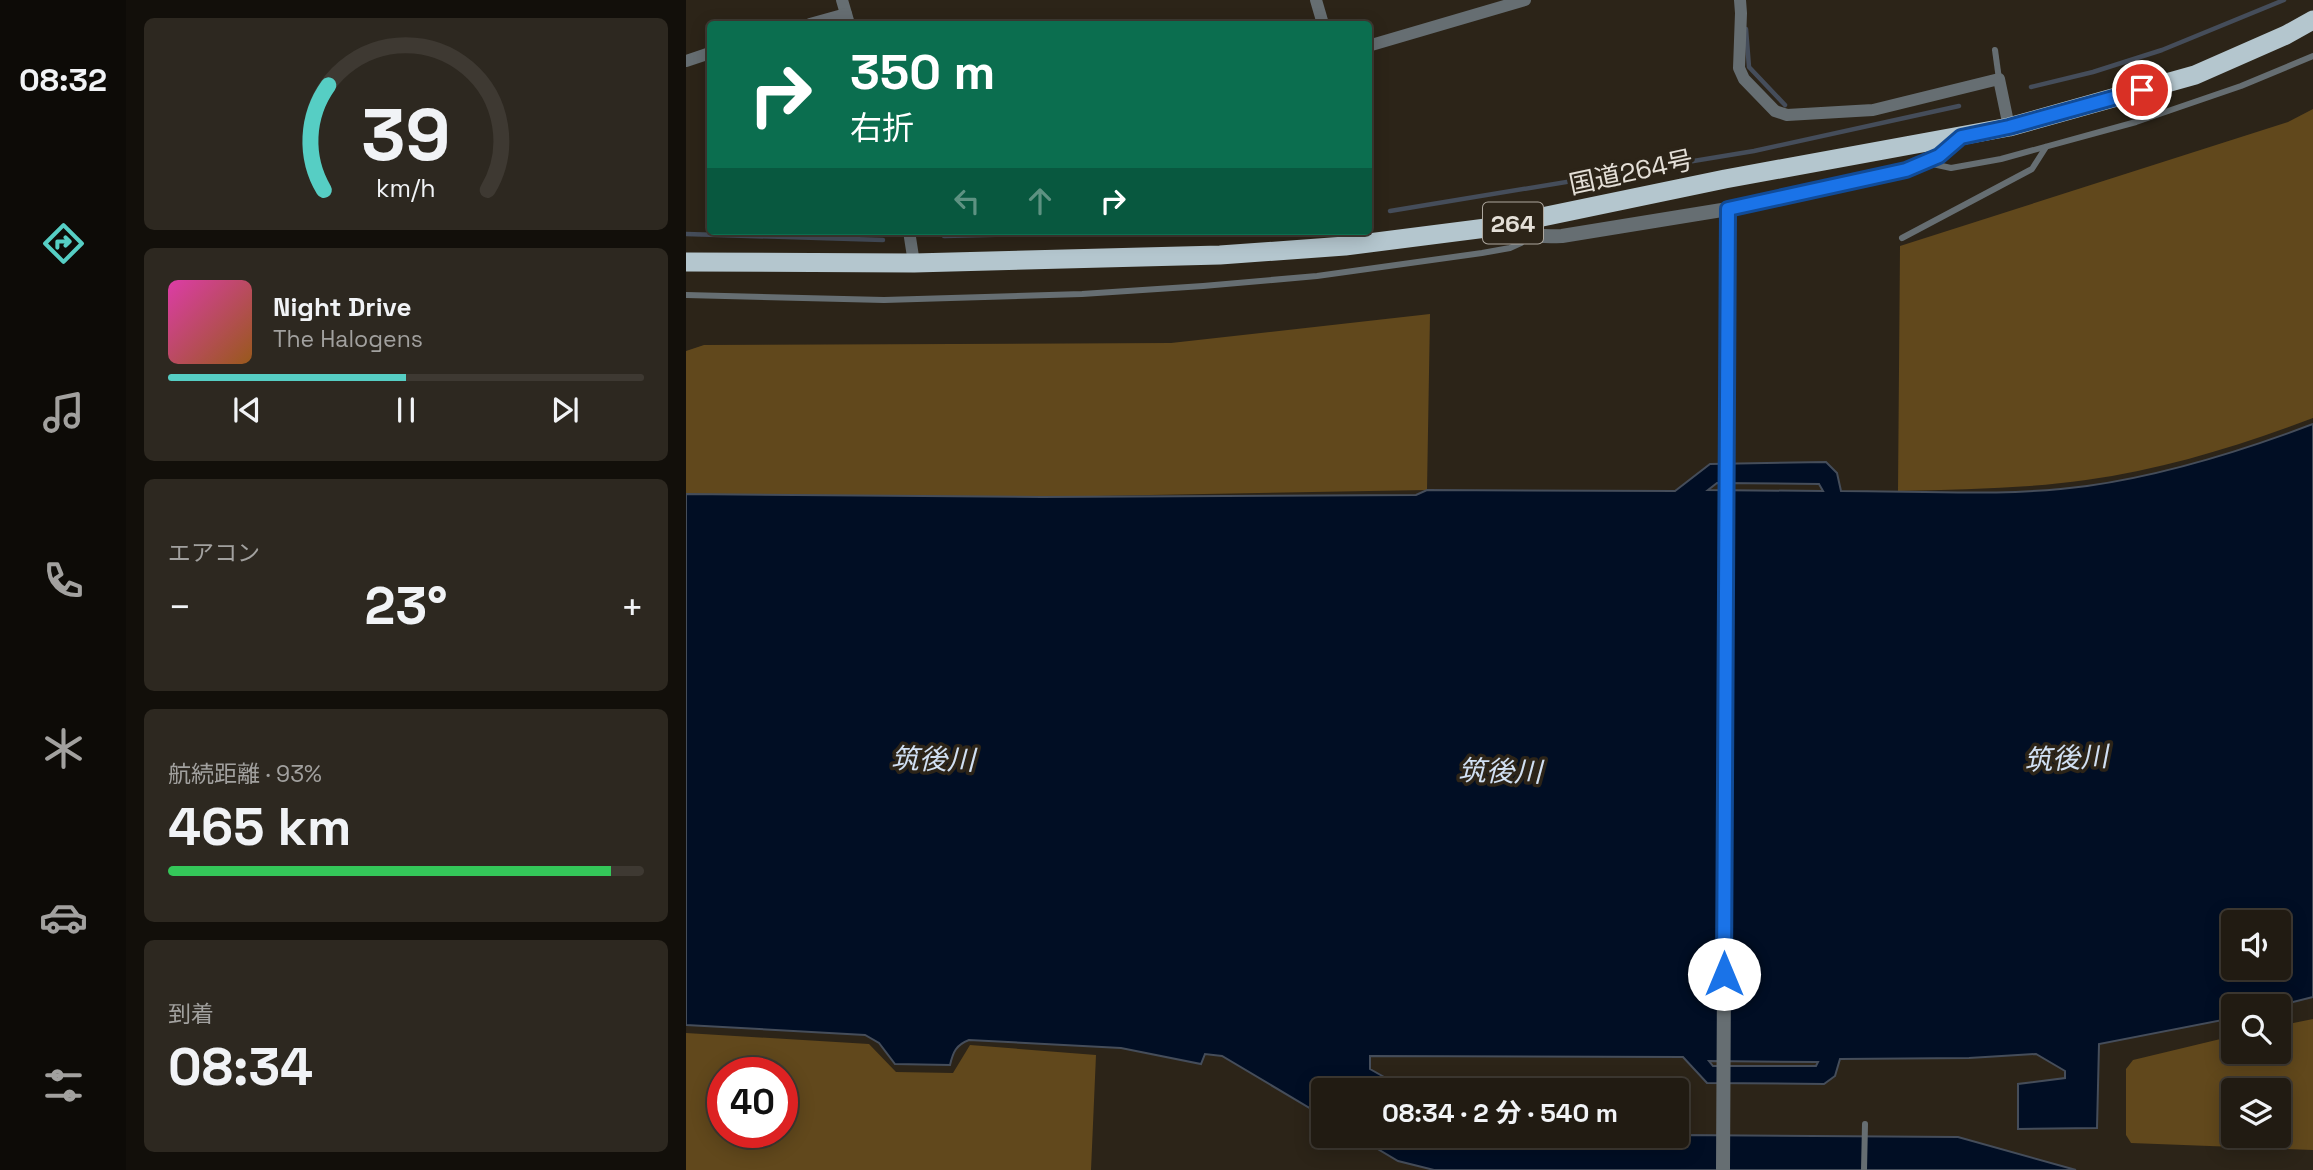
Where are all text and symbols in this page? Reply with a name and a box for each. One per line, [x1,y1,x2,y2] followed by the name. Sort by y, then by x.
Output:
[850,41,995,103] text: 350 m
[735,49,826,140] icon: right
[19,60,107,100] text: 08:32
[2112,60,2172,120] pin
[2123,71,2161,109] icon: arrive
[361,89,451,182] text: 39
[850,108,914,148] text: 右折
[1566,142,1696,202] street label: 国道264号
[376,172,436,204] text: km/h
[948,182,986,220] icon: left
[1021,182,1059,220] icon: ahead
[1094,182,1132,220] icon: right
[1483,202,1543,244] road number: 264
[39,219,88,268] icon: directions
[273,290,411,324] text: Night Drive
[273,324,423,354] text: The Halogens
[39,388,88,437] icon: music
[228,391,266,429] icon: previous
[387,391,425,429] icon: pause
[546,391,584,429] icon: next
[168,538,260,568] text: エアコン
[39,556,88,605] icon: phone
[365,573,448,639] text: 23°
[168,583,192,631] text: −
[620,583,644,631] text: +
[39,724,88,773] icon: climate
[2023,738,2112,778] water label: 筑後川
[891,740,978,778] water label: 筑後川
[1458,752,1545,790] water label: 筑後川
[168,759,322,789] text: 航続距離 · 93%
[168,794,351,860] text: 465 km
[39,893,88,942] icon: car
[2221,910,2291,1148] map controls
[2221,910,2291,980] button: sound
[1687,937,1761,1011] position arrow
[2221,994,2291,1064] button: search
[168,999,214,1029] text: 到着
[168,1034,313,1100] text: 08:34
[707,1057,798,1148] speed limit sign: 40
[39,1061,88,1110] icon: filters
[2221,1078,2291,1148] button: layers
[1382,1096,1618,1130] text: 08:34 · 2 分 · 540 m

